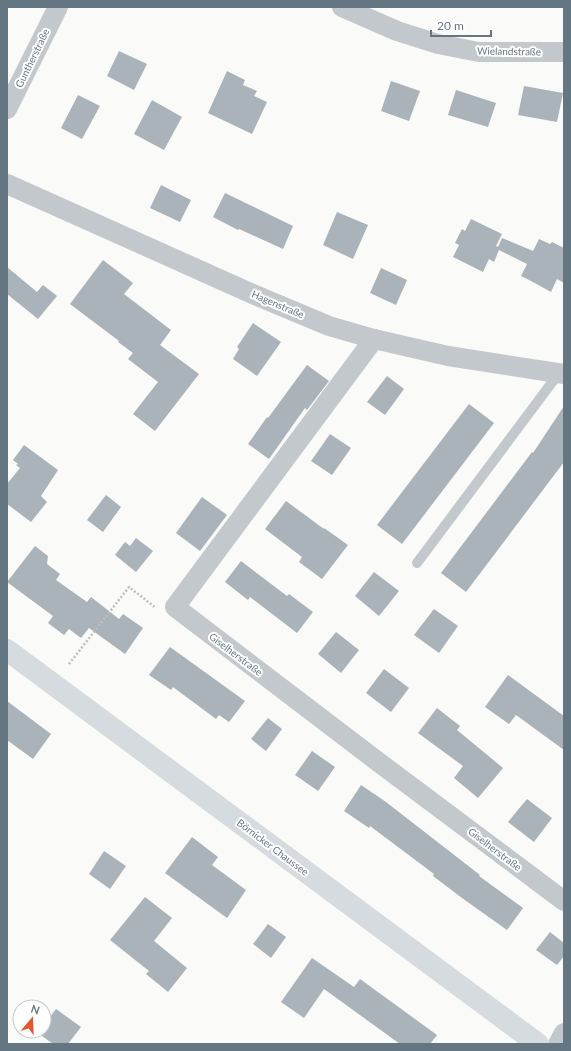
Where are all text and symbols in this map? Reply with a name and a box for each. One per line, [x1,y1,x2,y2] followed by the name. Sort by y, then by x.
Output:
[431,12,491,38] scale bar
[437,18,464,33] text: 20 m
[13,27,51,89] street label: Guntherstraße
[477,44,541,58] street label: Wielandstraße
[250,288,306,320] street label: Hagenstraße
[207,630,265,678] street label: Giselherstraße
[235,816,311,878] street label: Börnicker Chaussee
[466,825,524,873] street label: Giselherstraße
[12,999,52,1039] north arrow
[29,1002,42,1017] text: N

